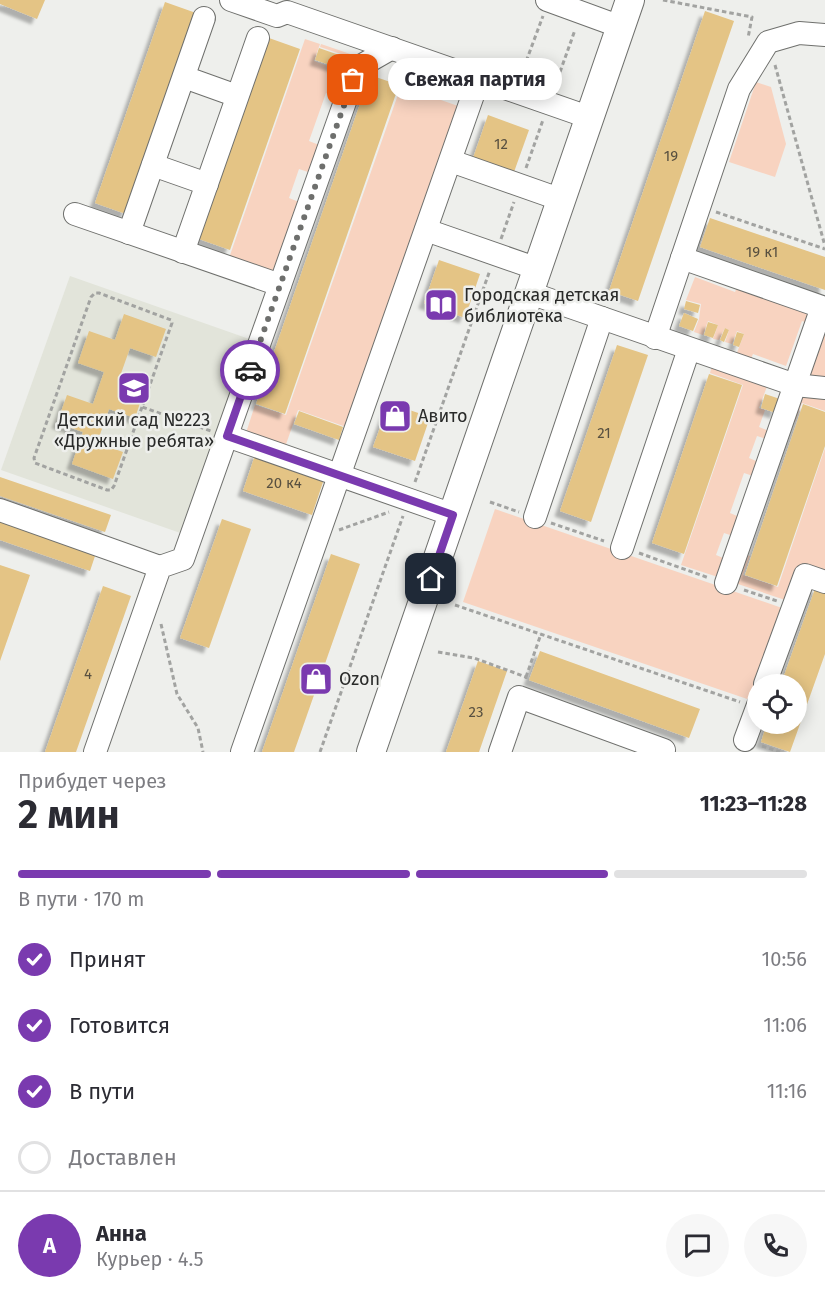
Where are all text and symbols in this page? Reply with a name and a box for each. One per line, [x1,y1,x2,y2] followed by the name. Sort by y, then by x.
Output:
[327,54,378,105] pin
[389,59,563,101] callout: Свежая партия
[336,63,369,96] icon: bag
[404,67,546,91] text: Свежая партия
[494,135,508,153] house number: 12
[664,147,678,165] house number: 19
[746,243,778,261] house number: 19 к1
[464,284,619,327] place label: Городская детская библиотека
[423,287,459,323] library icon: Городская детская библиотека
[220,340,280,400] courier
[234,354,267,387] icon: car
[116,370,152,406] school or university icon: Детский сад №223 «Дружные ребята»
[377,398,413,434] shop icon: Авито
[418,405,467,427] place label: Авито
[54,409,214,452] place label: Детский сад №223 «Дружные ребята»
[597,424,611,442] house number: 21
[266,474,302,492] house number: 20 к4
[405,553,456,604] pin
[414,562,447,595] icon: home
[298,661,334,697] shop icon: Ozon
[84,665,92,683] house number: 4
[339,668,380,690] place label: Ozon
[747,674,807,734] map controls
[747,674,807,734] button: locate
[469,703,483,721] house number: 23
[18,769,167,793] text: Прибудет через
[700,790,807,817] text: 11:23–11:28
[18,792,120,838] text: 2 мин
[18,887,144,911] text: В пути · 170 m
[18,943,51,976] icon: check
[69,946,145,973] text: Принят
[762,947,807,971] text: 10:56
[18,1009,51,1042] icon: check
[69,1012,170,1039] text: Готовится
[763,1013,807,1037] text: 11:06
[18,1075,51,1108] icon: check
[69,1078,135,1105] text: В пути
[767,1079,807,1103] text: 11:16
[69,1144,177,1171] text: Доставлен
[666,1214,729,1277] button: chat
[744,1214,807,1277] button: phone
[96,1220,147,1247] text: Анна
[43,1232,56,1259] text: А
[96,1247,203,1271] text: Курьер · 4.5

